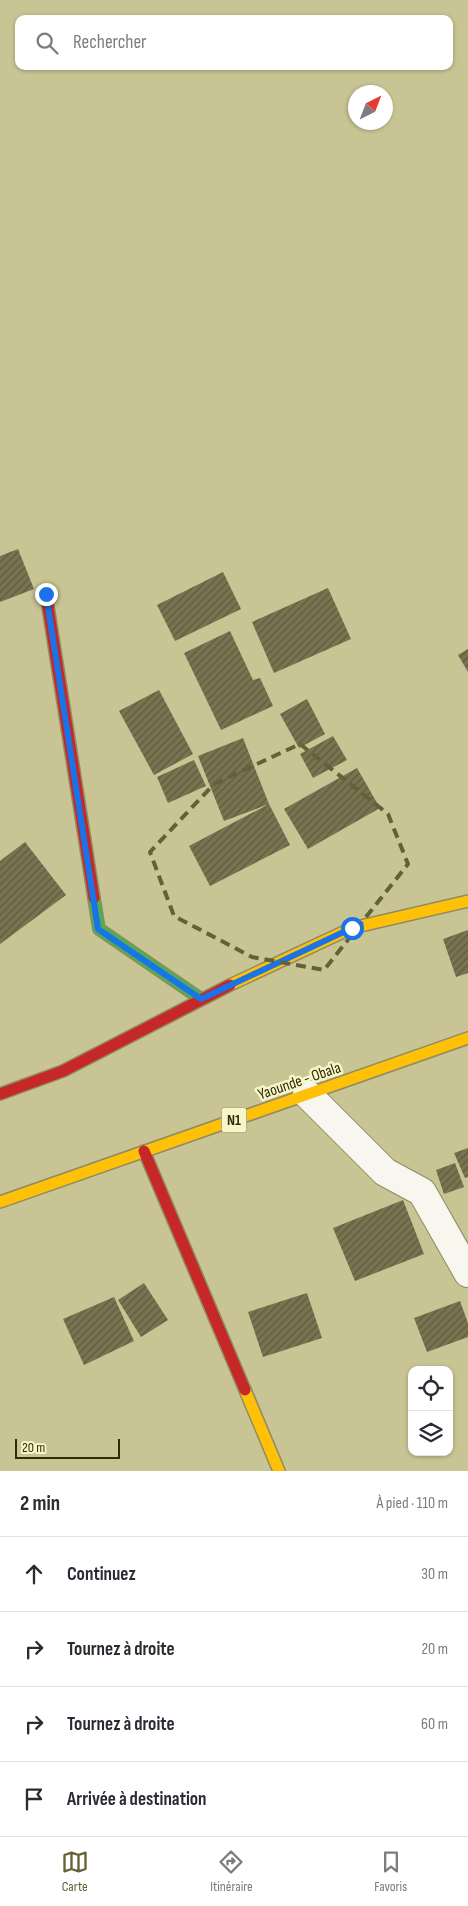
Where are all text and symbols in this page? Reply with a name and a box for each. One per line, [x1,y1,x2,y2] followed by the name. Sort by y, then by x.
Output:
[15,15,453,70] search box
[33,29,61,57] icon: search
[73,31,147,54] text: Rechercher
[348,85,393,130] north arrow
[35,583,58,606] route end
[341,917,364,940] route start
[256,1058,343,1104] street label: Yaounde - Obala
[222,1108,246,1132] road number: N1
[408,1366,453,1456] map controls
[408,1366,453,1411] button: locate
[408,1411,453,1456] button: layers
[15,1436,120,1459] scale bar
[22,1439,45,1456] text: 20 m
[20,1491,60,1516] text: 2 min
[376,1494,448,1513] text: À pied · 110 m
[20,1560,48,1588] icon: ahead
[67,1563,136,1586] text: Continuez
[421,1565,448,1584] text: 30 m
[20,1635,48,1663] icon: right
[67,1638,175,1661] text: Tournez à droite
[421,1640,448,1659] text: 20 m
[20,1710,48,1738] icon: right
[67,1713,175,1736] text: Tournez à droite
[421,1715,448,1734] text: 60 m
[20,1785,48,1813] icon: arrive
[67,1788,207,1811] text: Arrivée à destination
[61,1848,89,1895] tab: Carte
[210,1848,253,1895] tab: Itinéraire
[374,1848,407,1895] tab: Favoris

